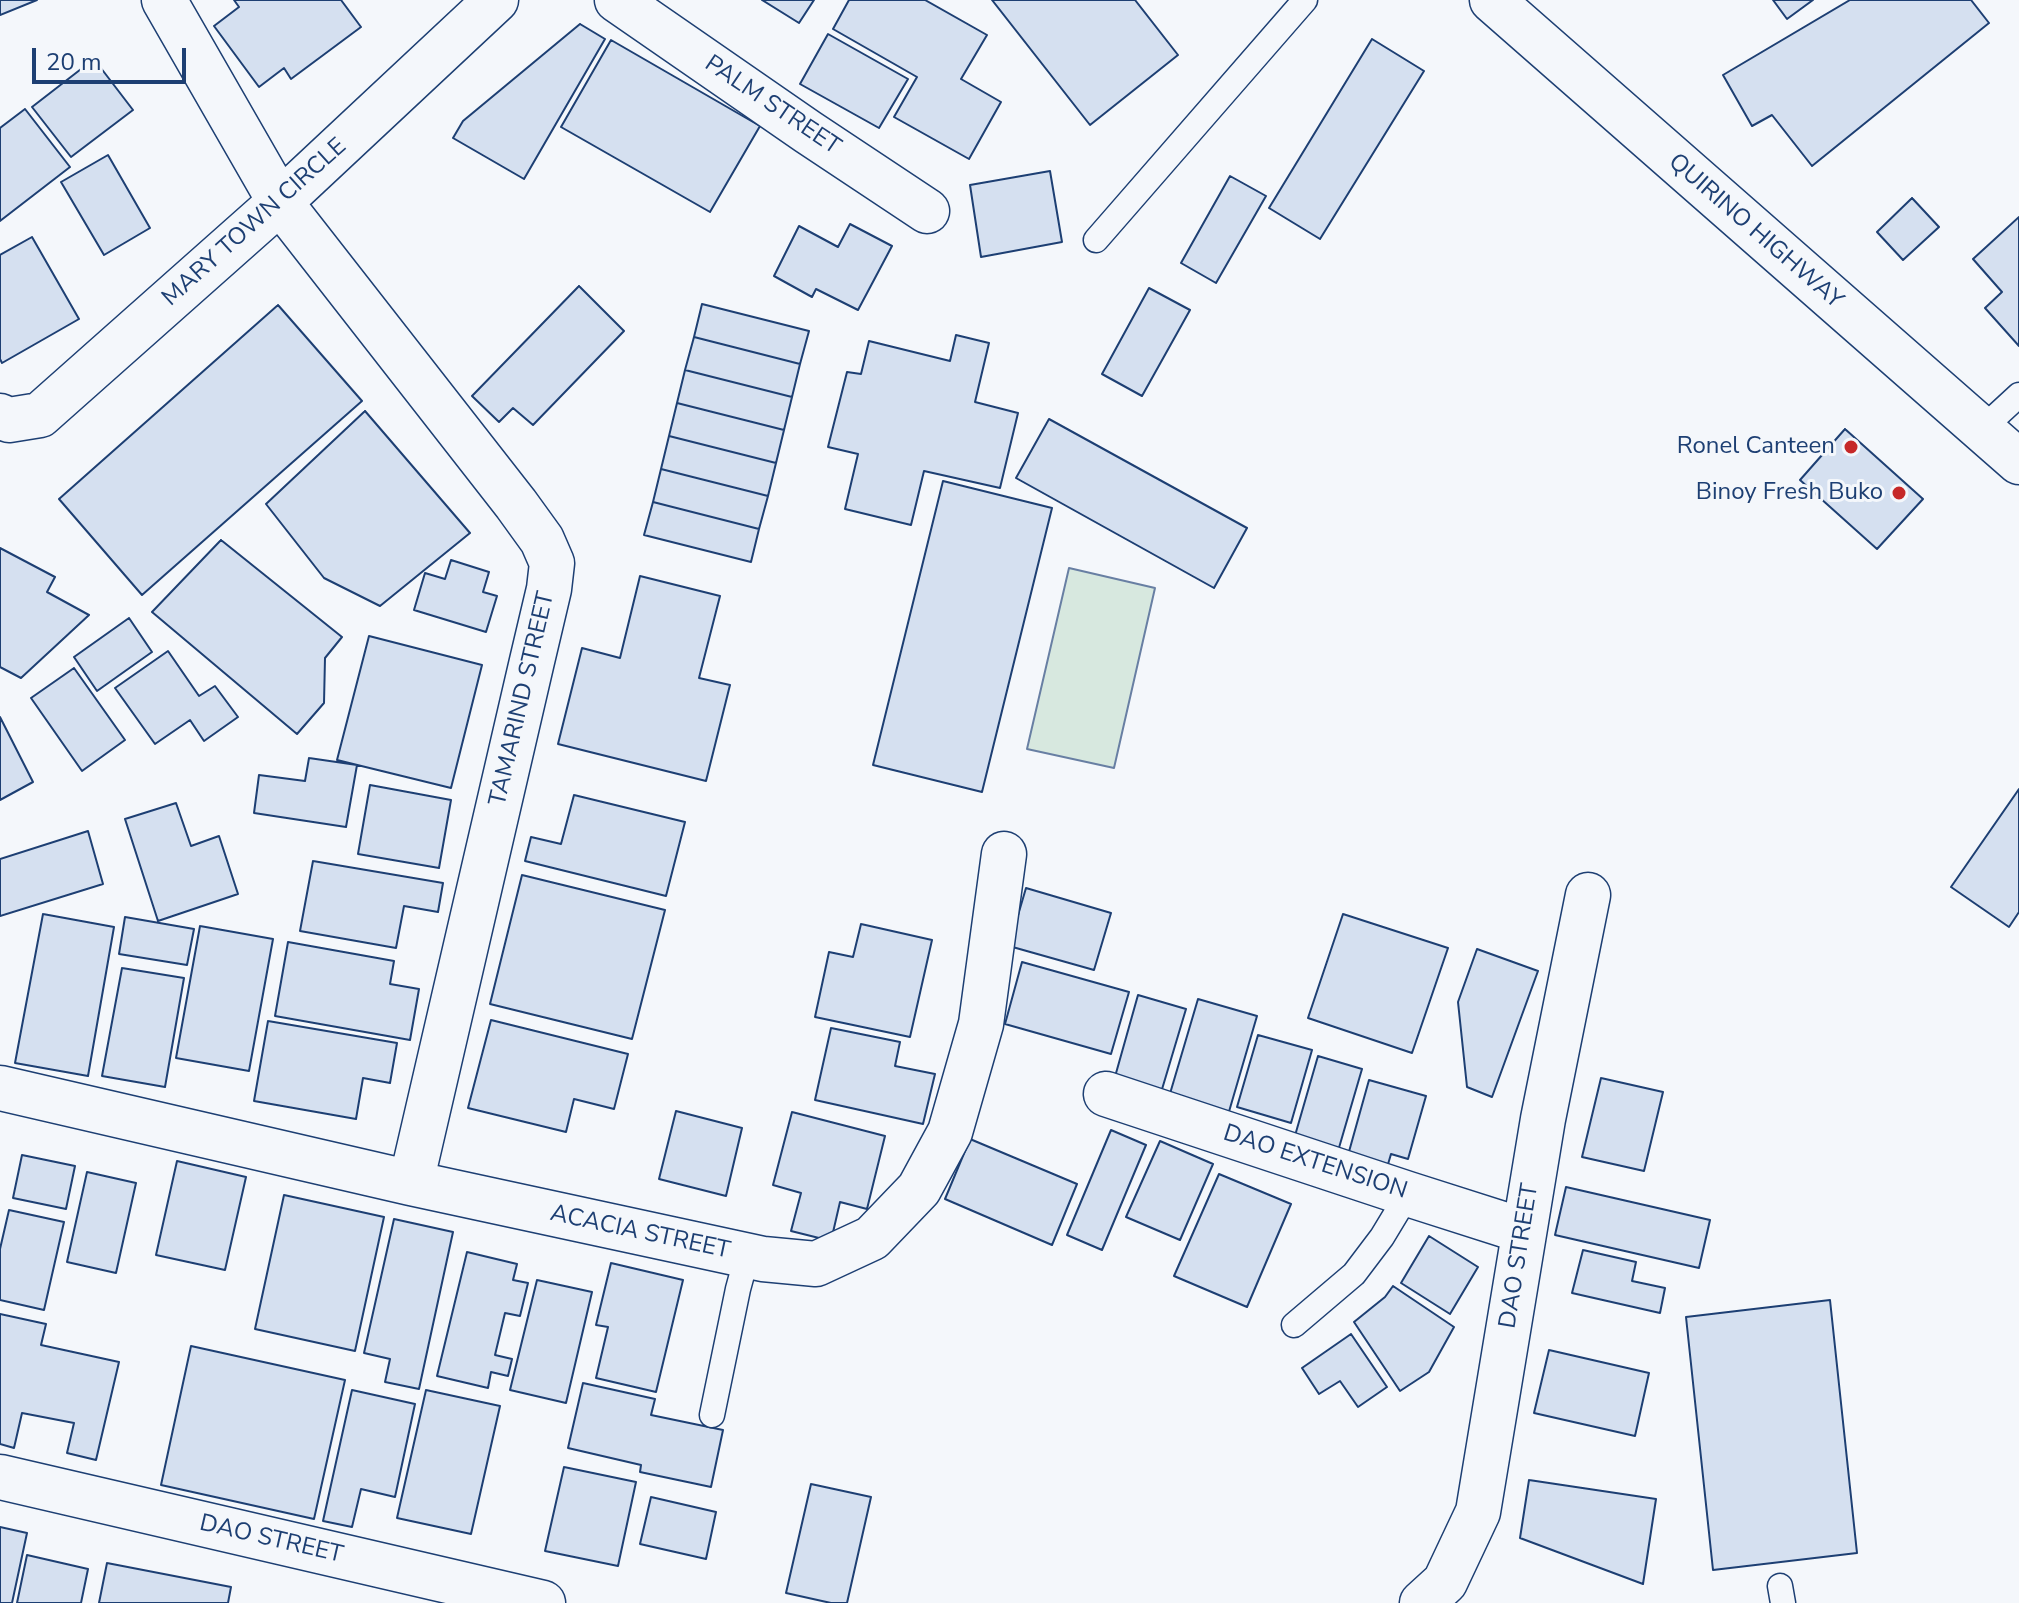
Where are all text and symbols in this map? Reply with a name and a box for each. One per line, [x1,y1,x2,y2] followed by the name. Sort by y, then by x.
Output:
[36,32,190,82] scale bar
[46,46,102,78] text: 20 m
[699,50,845,162] street label: PALM STREET
[157,133,353,313] street label: MARY TOWN CIRCLE
[1662,148,1848,316] street label: QUIRINO HIGHWAY
[1677,433,1835,461] place label: Ronel Canteen
[1842,438,1860,456] marker: Ronel Canteen
[1696,479,1883,507] place label: Binoy Fresh Buko
[1890,484,1908,502] marker: Binoy Fresh Buko
[484,589,562,809] street label: TAMARIND STREET
[1219,1120,1411,1206] street label: DAO EXTENSION
[1494,1181,1546,1331] street label: DAO STREET
[547,1200,733,1266] street label: ACACIA STREET
[196,1510,346,1570] street label: DAO STREET

